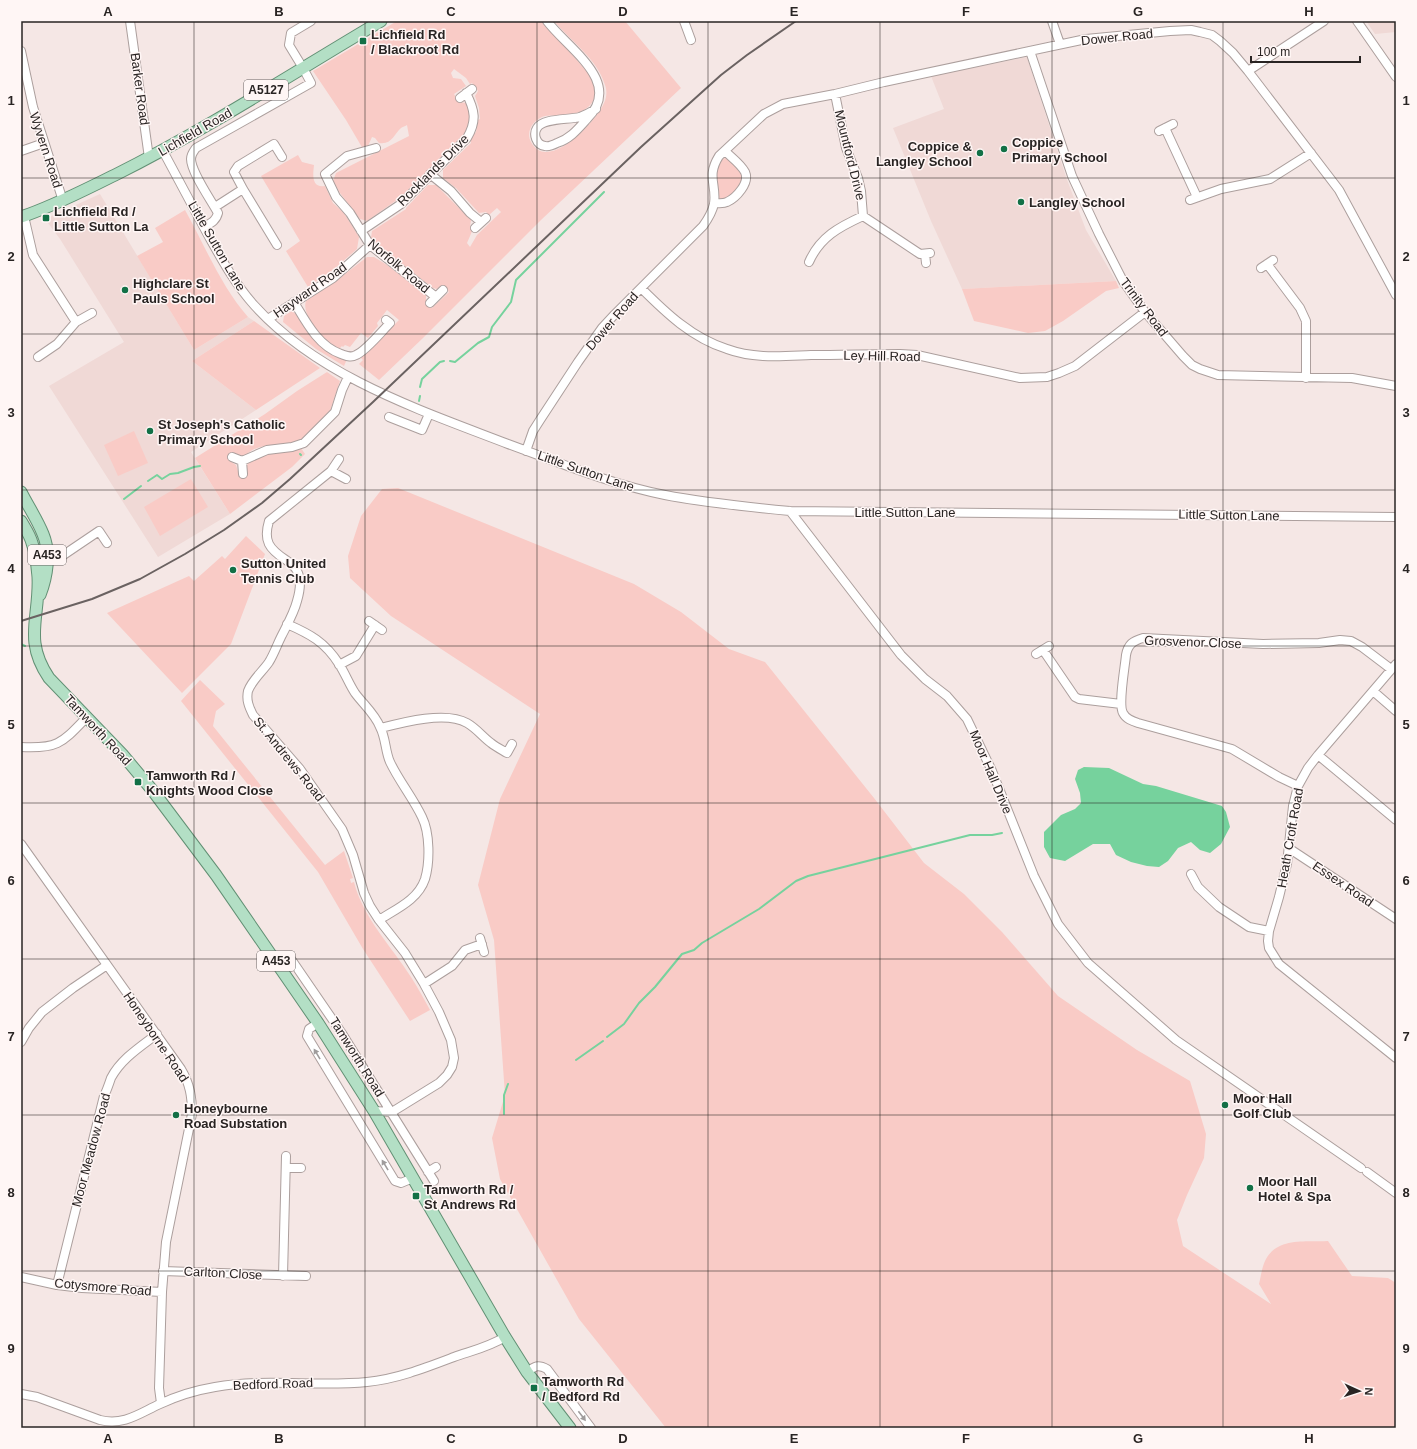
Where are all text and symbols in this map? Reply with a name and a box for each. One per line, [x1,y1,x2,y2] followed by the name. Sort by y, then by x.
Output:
[103,4,113,19] text: A
[274,4,284,19] text: B
[446,4,456,19] text: C
[618,4,628,19] text: D
[790,4,799,19] text: E
[962,4,970,19] text: F
[1133,4,1143,19] text: G
[1304,4,1314,19] text: H
[1080,26,1154,48] street label: Dower Road
[371,27,459,57] place label: Lichfield Rd / Blackroot Rd
[358,36,368,46] marker: Lichfield Rd / Blackroot Rd
[1251,38,1360,64] scale bar
[1257,45,1290,59] text: 100 m
[127,52,153,126] street label: Barker Road
[244,80,288,100] road number: A5127
[7,93,15,108] text: 1
[1402,93,1410,108] text: 1
[156,105,234,159] street label: Lichfield Road
[832,108,868,202] street label: Mountford Drive
[27,110,65,190] street label: Wyvern Road
[394,131,472,209] street label: Rocklands Drive
[1012,135,1107,165] place label: Coppice Primary School
[876,139,972,169] place label: Coppice & Langley School
[999,144,1009,154] marker: Coppice Primary School
[975,148,985,158] marker: Coppice & Langley School
[1029,195,1125,210] place label: Langley School
[1016,197,1026,207] marker: Langley School
[185,198,249,294] street label: Little Sutton Lane
[54,204,149,234] place label: Lichfield Rd / Little Sutton La
[41,213,51,223] marker: Lichfield Rd / Little Sutton La
[365,236,433,296] street label: Norfolk Road
[7,249,15,264] text: 2
[1402,249,1410,264] text: 2
[270,259,350,321] street label: Hayward Road
[1117,275,1171,339] street label: Trinity Road
[133,276,215,306] place label: Highclare St Pauls School
[120,285,130,295] marker: Highclare St Pauls School
[583,289,641,353] street label: Dower Road
[843,348,921,364] street label: Ley Hill Road
[7,405,15,420] text: 3
[1402,405,1410,420] text: 3
[158,417,285,447] place label: St Joseph's Catholic Primary School
[145,426,155,436] marker: St Joseph's Catholic Primary School
[536,447,636,495] street label: Little Sutton Lane
[854,505,956,520] street label: Little Sutton Lane
[1178,507,1280,523] street label: Little Sutton Lane
[28,545,66,565] road number: A453
[241,556,326,586] place label: Sutton United Tennis Club
[7,561,15,576] text: 4
[1402,561,1410,576] text: 4
[228,565,238,575] marker: Sutton United Tennis Club
[1144,633,1242,651] street label: Grosvenor Close
[61,692,135,768] street label: Tamworth Road
[250,714,328,804] street label: St. Andrews Road
[7,717,15,732] text: 5
[1402,717,1410,732] text: 5
[967,728,1015,816] street label: Moor Hall Drive
[146,768,273,798] place label: Tamworth Rd / Knights Wood Close
[133,777,143,787] marker: Tamworth Rd / Knights Wood Close
[1274,787,1306,889] street label: Heath Croft Road
[1310,858,1376,910] street label: Essex Road
[7,873,15,888] text: 6
[1402,873,1410,888] text: 6
[257,951,295,971] road number: A453
[120,989,192,1085] street label: Honeyborne Road
[327,1014,387,1100] street label: Tamworth Road
[7,1029,15,1044] text: 7
[1402,1029,1410,1044] text: 7
[313,1049,321,1059] one-way arrow
[1233,1091,1292,1121] place label: Moor Hall Golf Club
[69,1092,113,1208] street label: Moor Meadow Road
[1220,1100,1230,1110] marker: Moor Hall Golf Club
[184,1101,287,1131] place label: Honeybourne Road Substation
[171,1110,181,1120] marker: Honeybourne Road Substation
[381,1160,389,1170] one-way arrow
[1258,1174,1332,1204] place label: Moor Hall Hotel & Spa
[424,1182,516,1212] place label: Tamworth Rd / St Andrews Rd
[1245,1183,1255,1193] marker: Moor Hall Hotel & Spa
[7,1185,15,1200] text: 8
[1402,1185,1410,1200] text: 8
[411,1191,421,1201] marker: Tamworth Rd / St Andrews Rd
[183,1263,263,1283] street label: Carlton Close
[54,1275,152,1299] street label: Cotysmore Road
[7,1341,15,1356] text: 9
[1402,1341,1410,1356] text: 9
[1339,1371,1379,1411] north arrow
[542,1374,624,1404] place label: Tamworth Rd / Bedford Rd
[233,1375,313,1393] street label: Bedford Road
[529,1383,539,1393] marker: Tamworth Rd / Bedford Rd
[1363,1387,1375,1396] text: N
[577,1411,585,1421] one-way arrow
[103,1431,113,1446] text: A
[274,1431,284,1446] text: B
[446,1431,456,1446] text: C
[618,1431,628,1446] text: D
[790,1431,799,1446] text: E
[962,1431,970,1446] text: F
[1133,1431,1143,1446] text: G
[1304,1431,1314,1446] text: H

